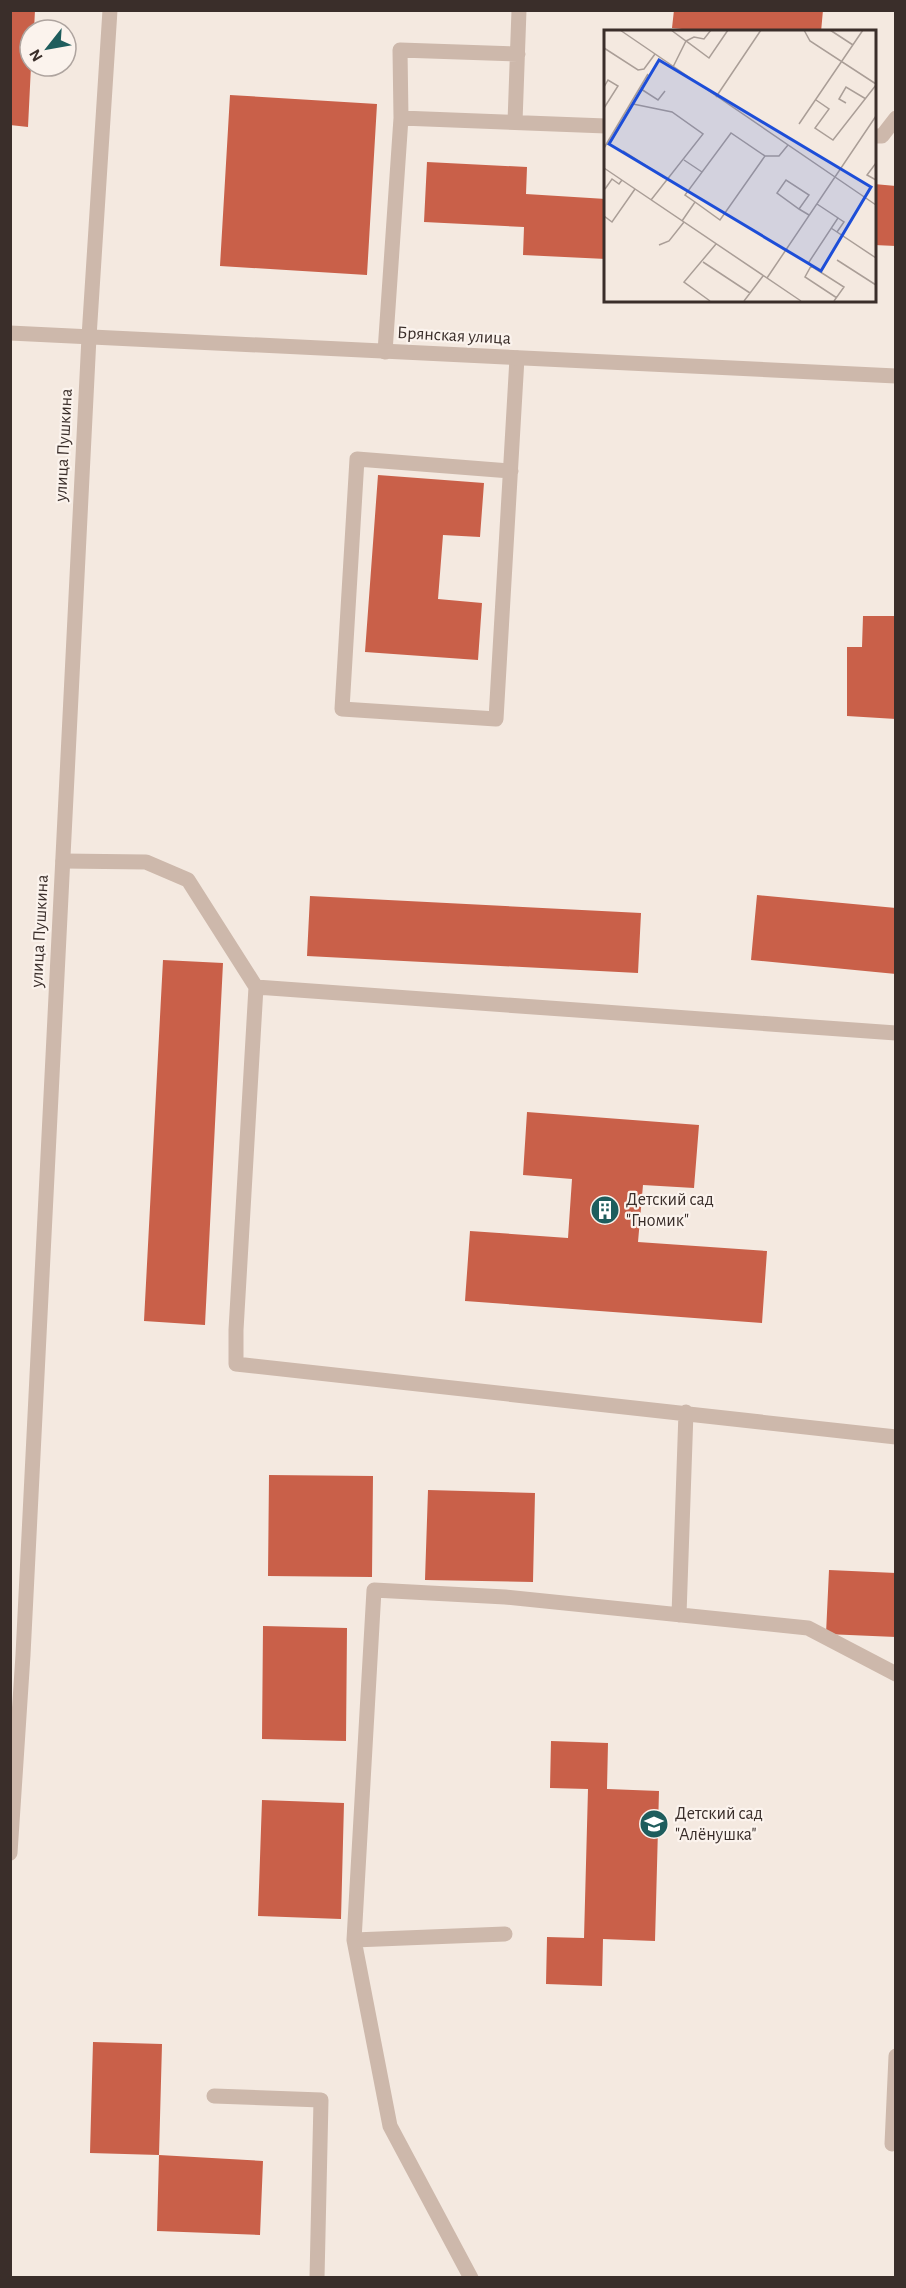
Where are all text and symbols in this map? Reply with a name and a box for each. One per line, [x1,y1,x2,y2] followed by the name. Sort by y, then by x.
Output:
[18,18,78,78] north arrow
[604,30,876,302] inset map
[26,46,46,64] text: N
[397,324,511,348] street label: Брянская улица
[52,388,76,503] street label: улица Пушкина
[28,874,52,989] street label: улица Пушкина
[626,1191,714,1230] place label: Детский сад "Гномик"
[589,1194,621,1226] building icon: Детский сад "Гномик"
[675,1805,763,1844] place label: Детский сад "Алёнушка"
[638,1808,670,1840] school or university icon: Детский сад "Алёнушка"

